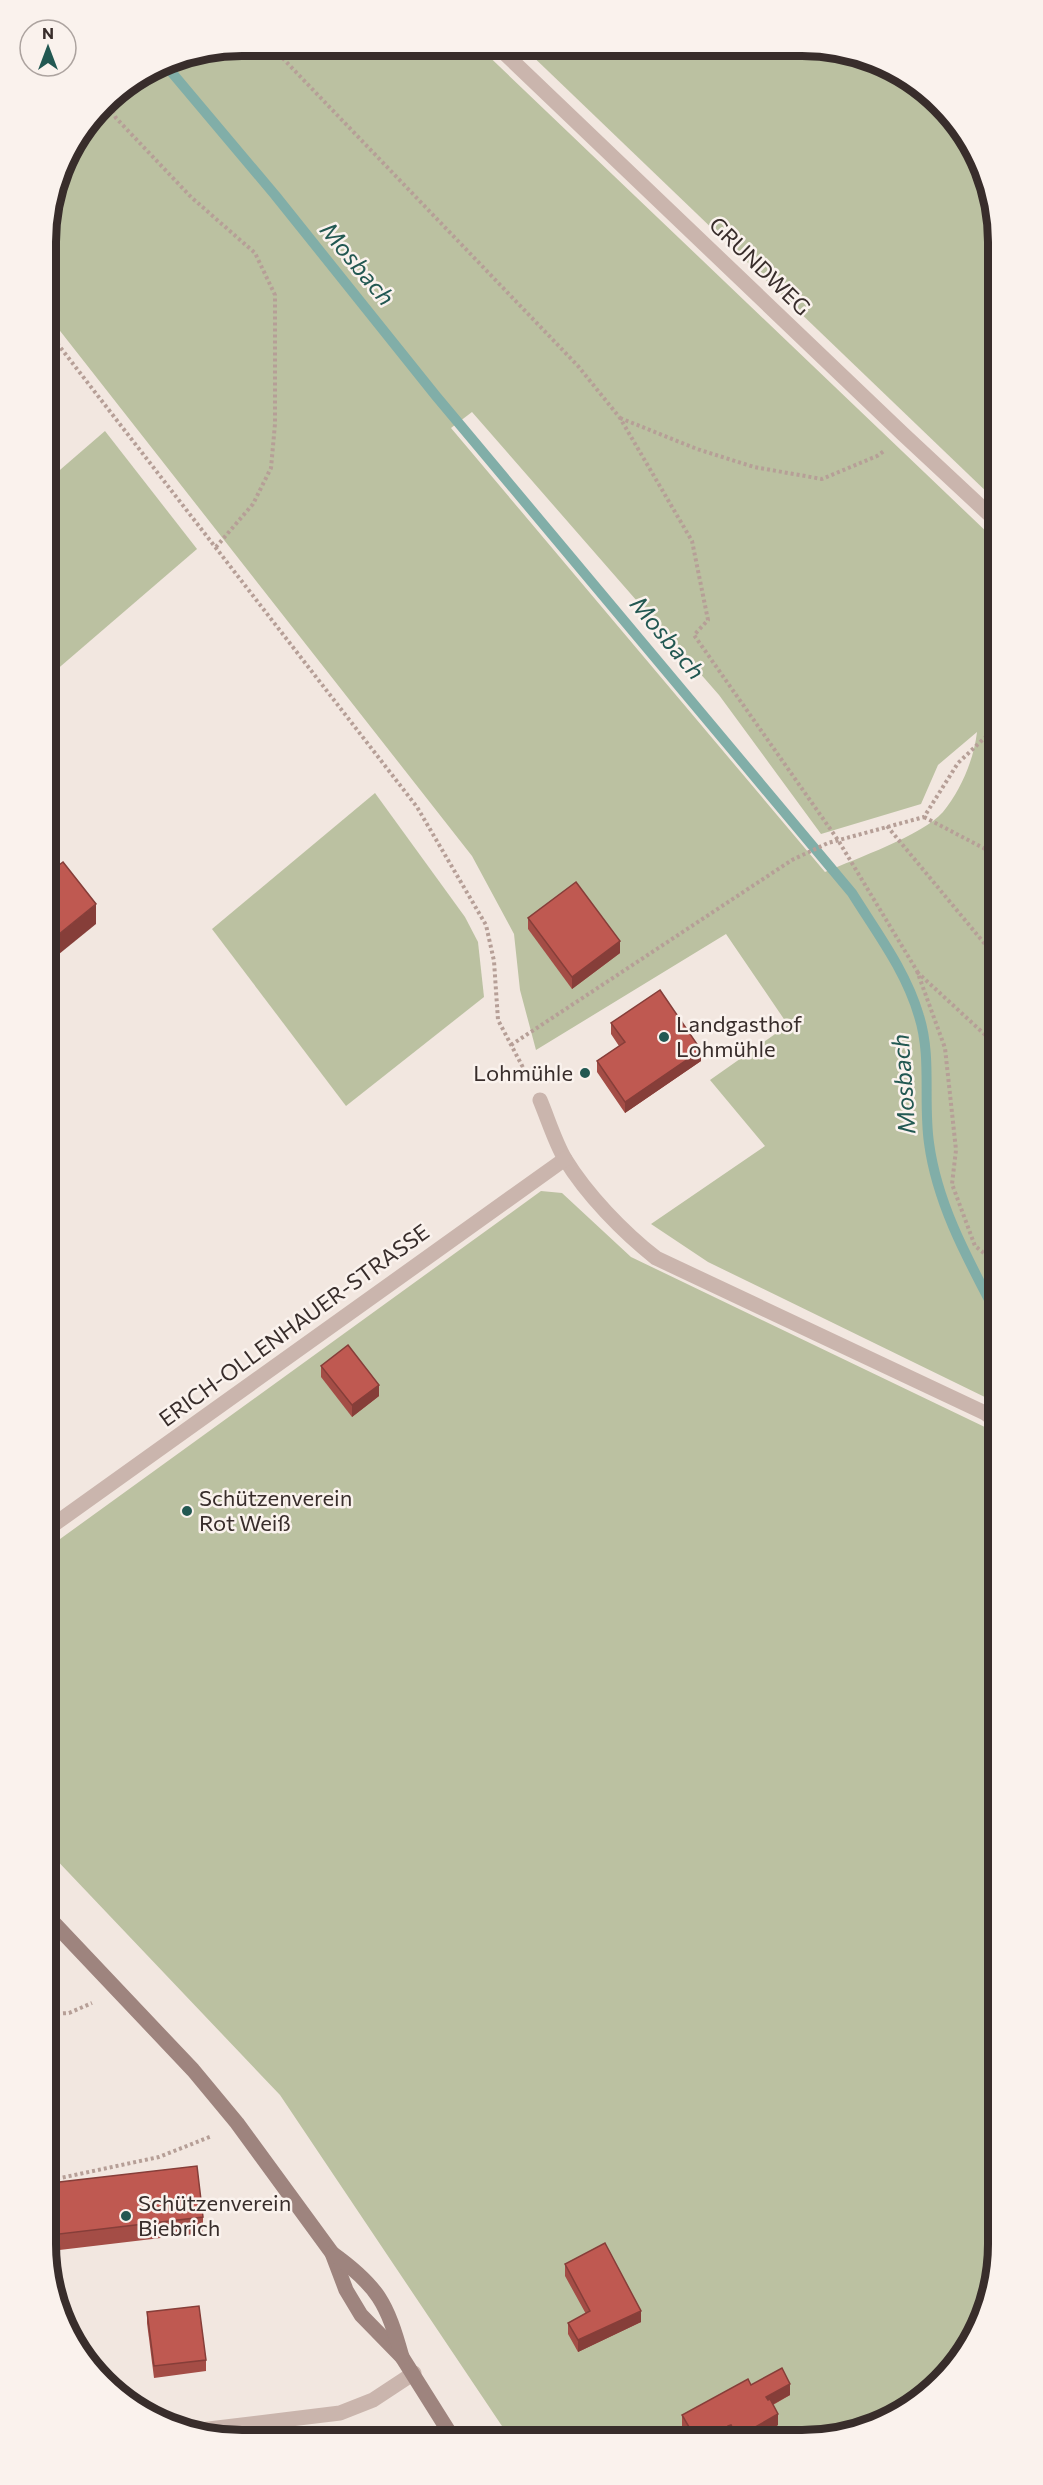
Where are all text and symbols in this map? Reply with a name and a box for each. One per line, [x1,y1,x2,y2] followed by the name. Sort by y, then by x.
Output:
[18,18,78,78] north arrow
[42,23,54,42] text: N
[704,211,817,321] street label: GRUNDWEG
[315,215,401,311] water label: Mosbach
[625,589,711,685] water label: Mosbach
[676,1010,802,1062] place label: Landgasthof Lohmühle
[657,1030,671,1044] marker: Landgasthof Lohmühle
[885,1033,920,1135] water label: Mosbach
[473,1059,573,1086] place label: Lohmühle
[578,1066,592,1080] marker: Lohmühle
[153,1217,434,1432] street label: ERICH-OLLENHAUER-STRASSE
[199,1484,352,1536] place label: Schützenverein Rot Weiß
[180,1504,194,1518] marker: Schützenverein Rot Weiß
[138,2189,291,2241] place label: Schützenverein Biebrich
[119,2209,133,2223] marker: Schützenverein Biebrich

